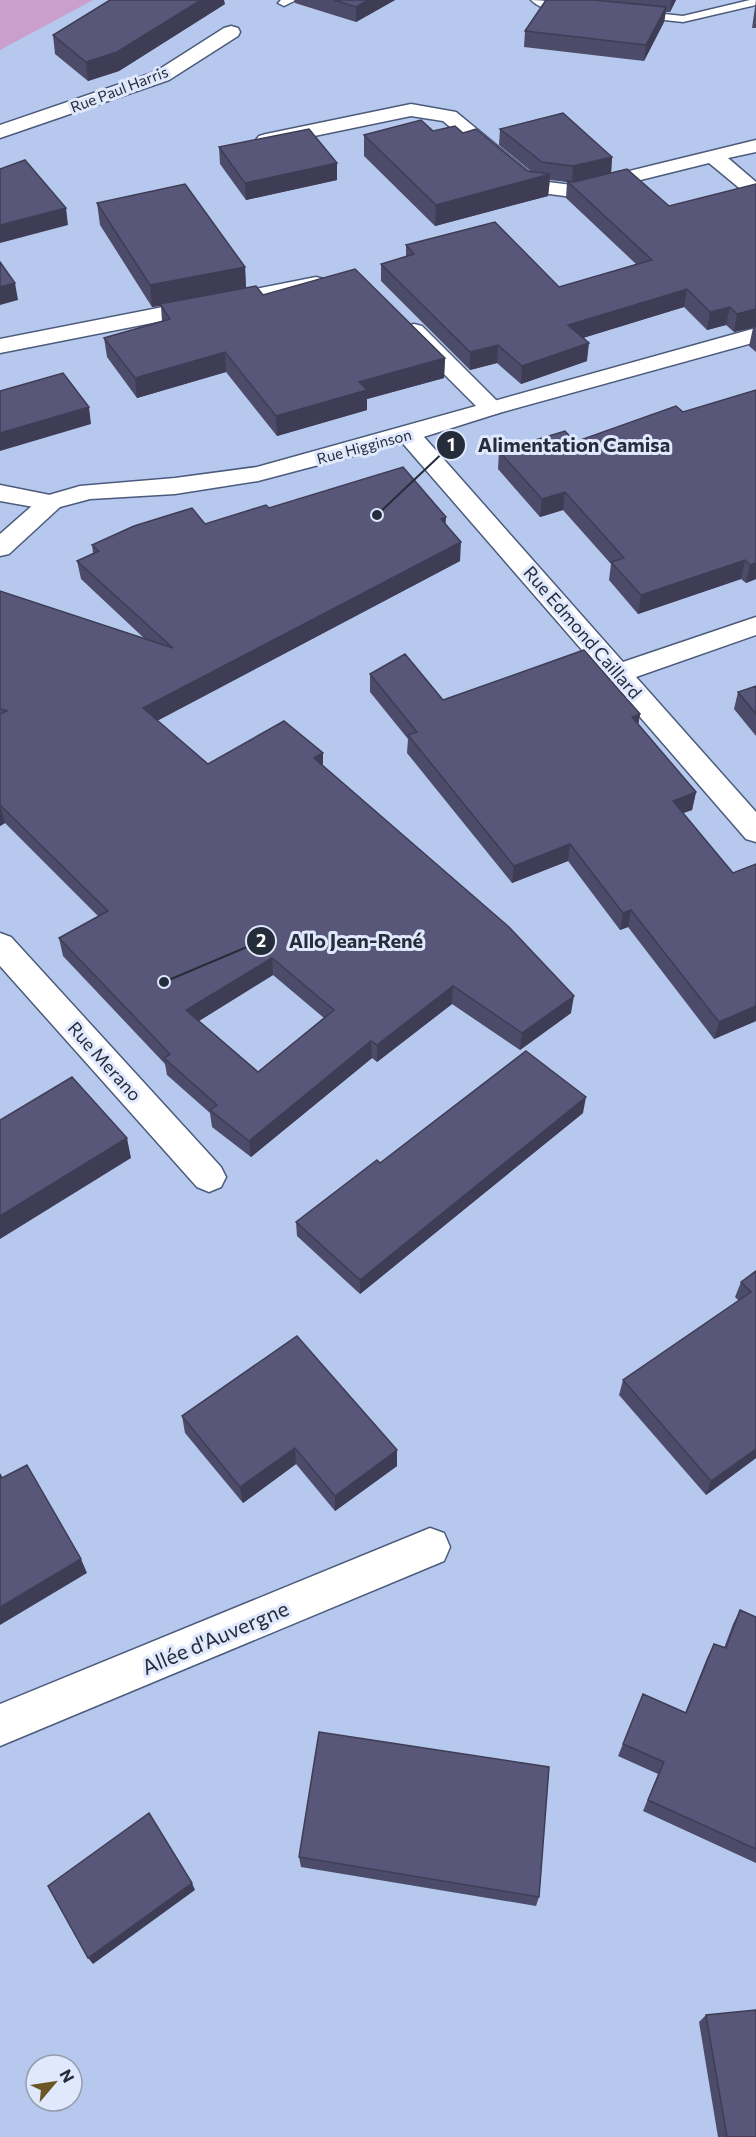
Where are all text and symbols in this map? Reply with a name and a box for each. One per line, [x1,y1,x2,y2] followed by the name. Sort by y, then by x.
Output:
[68,62,171,116] street label: Rue Paul Harris
[315,425,413,467] street label: Rue Higginson
[436,426,682,464] callout: Alimentation Camisa
[478,432,670,456] text: Alimentation Camisa
[447,433,455,455] text: 1
[519,561,647,703] street label: Rue Edmond Caillard
[246,922,435,960] callout: Allo Jean-René
[289,928,423,952] text: Allo Jean-René
[256,929,266,951] text: 2
[64,1017,146,1105] street label: Rue Merano
[138,1595,292,1679] street label: Allée d'Auvergne
[24,2053,84,2113] north arrow
[56,2066,79,2085] text: N

